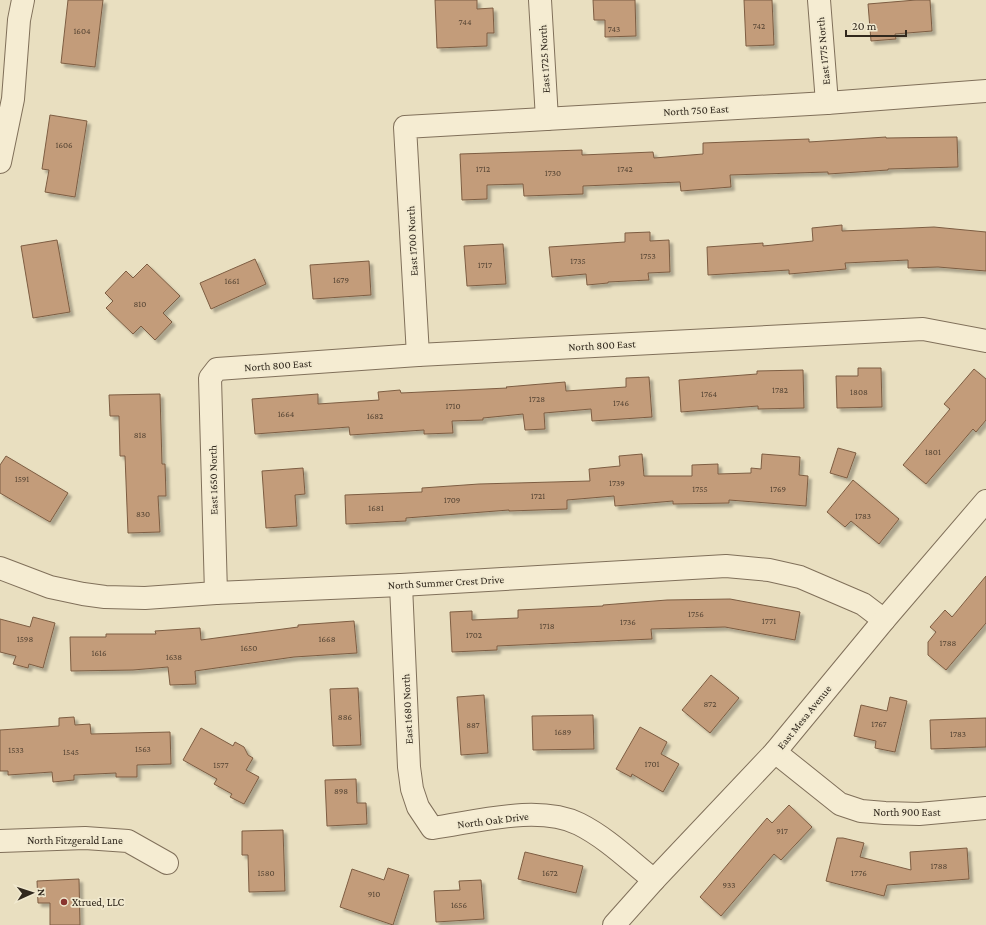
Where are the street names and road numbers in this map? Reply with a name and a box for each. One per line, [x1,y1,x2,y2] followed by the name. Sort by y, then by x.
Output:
[814,16,832,85] street label: East 1775 North
[536,24,552,93] street label: East 1725 North
[663,102,729,118] street label: North 750 East
[404,206,420,276] street label: East 1700 North
[568,337,636,353] street label: North 800 East
[244,357,312,373] street label: North 800 East
[206,445,220,515] street label: East 1650 North
[387,573,505,591] street label: North Summer Crest Drive
[399,673,415,745] street label: East 1680 North
[774,682,834,751] street label: East Mesa Avenue
[873,806,941,818] street label: North 900 East
[457,810,530,830] street label: North Oak Drive
[27,834,123,847] street label: North Fitzgerald Lane

